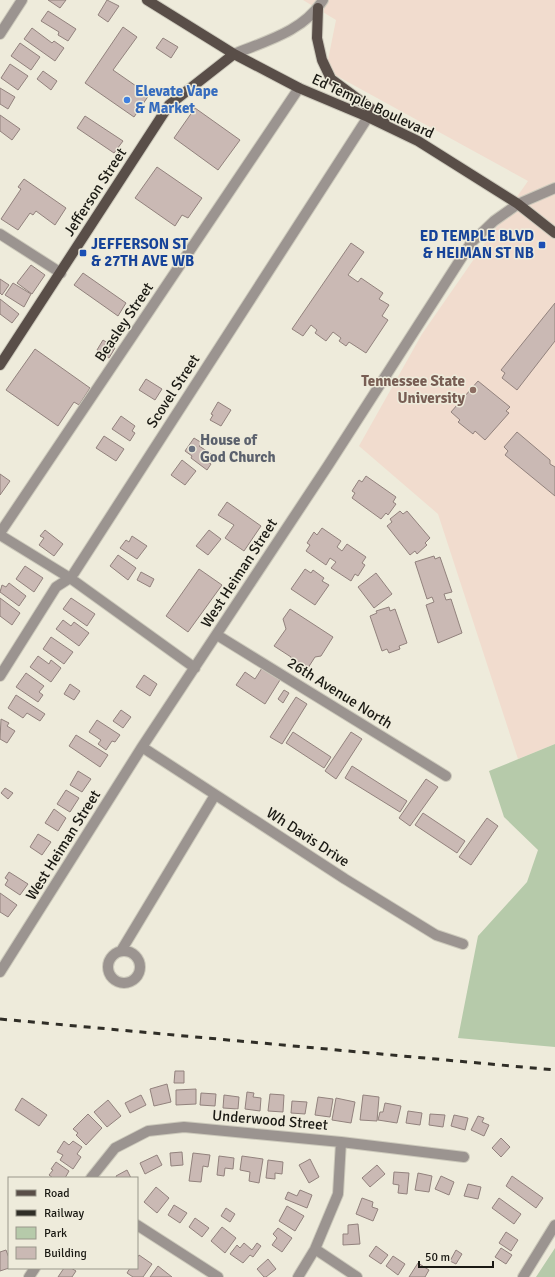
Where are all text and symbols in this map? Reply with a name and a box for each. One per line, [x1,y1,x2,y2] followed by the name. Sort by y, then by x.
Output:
[309,70,437,142] street label: Ed Temple Boulevard
[135,82,218,117] place label: Elevate Vape & Market
[122,95,132,105] marker: Elevate Vape & Market
[60,144,130,240] street label: Jefferson Street
[420,227,534,262] place label: ED TEMPLE BLVD & HEIMAN ST NB
[91,235,194,270] place label: JEFFERSON ST & 27TH AVE WB
[537,240,547,250] marker: ED TEMPLE BLVD & HEIMAN ST NB
[78,248,88,258] marker: JEFFERSON ST & 27TH AVE WB
[91,279,157,365] street label: Beasley Street
[143,351,203,431] street label: Scovel Street
[361,372,466,407] place label: Tennessee State University
[468,385,478,395] marker: Tennessee State University
[200,431,276,466] place label: House of God Church
[187,444,197,454] marker: House of God Church
[197,515,281,631] street label: West Heiman Street
[284,653,396,733] street label: 26th Avenue North
[22,787,104,903] street label: West Heiman Street
[263,804,353,870] street label: Wh Davis Drive
[211,1106,329,1134] street label: Underwood Street
[8,1177,138,1269] legend
[44,1186,70,1201] text: Road
[44,1206,84,1221] text: Railway
[44,1226,67,1241] text: Park
[419,1243,493,1269] scale bar
[44,1246,87,1261] text: Building
[425,1250,450,1265] text: 50 m

